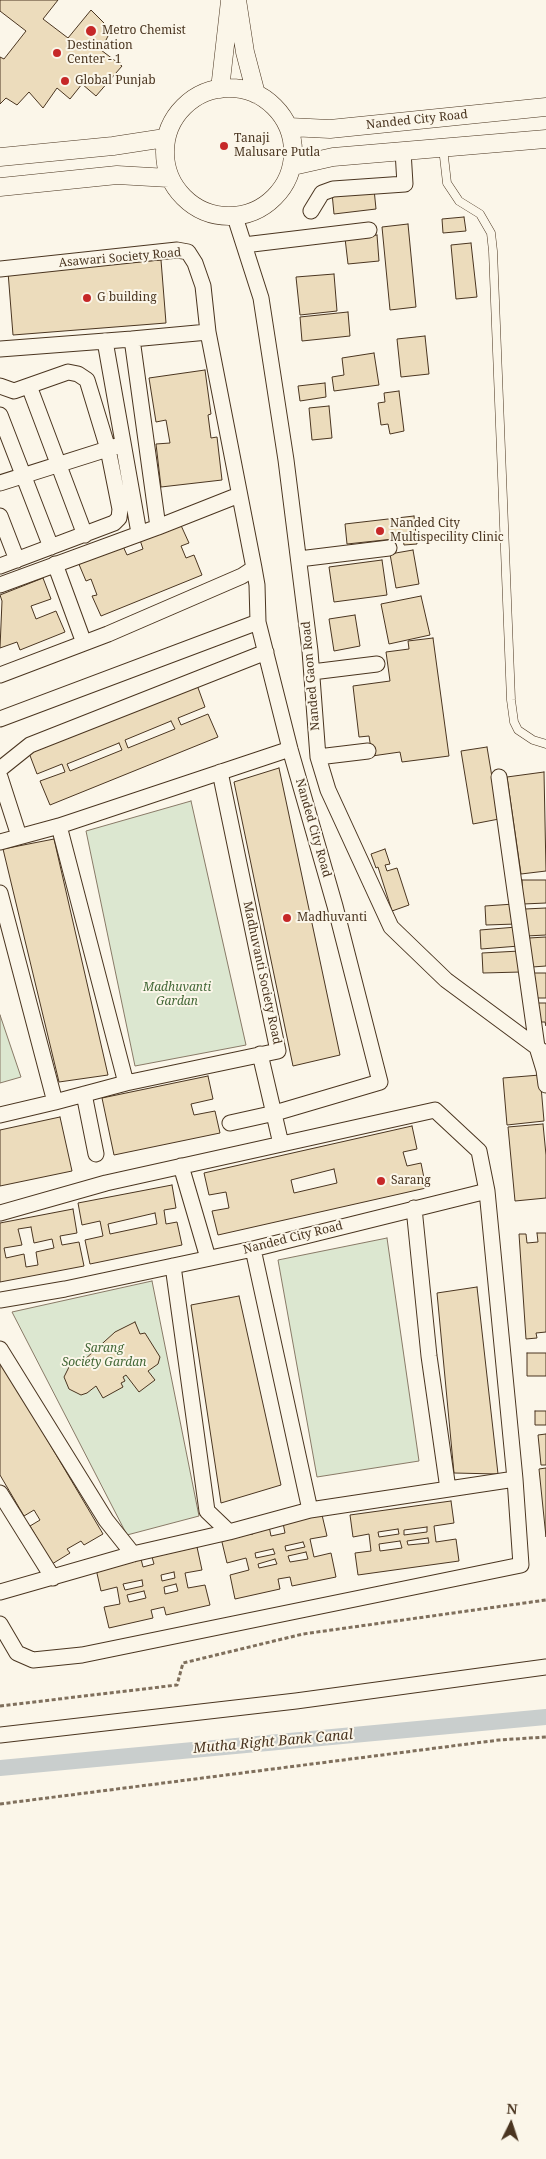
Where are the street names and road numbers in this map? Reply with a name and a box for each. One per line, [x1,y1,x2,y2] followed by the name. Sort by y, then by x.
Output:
[365,107,469,133] street label: Nanded City Road
[58,245,182,271] street label: Asawari Society Road
[299,621,323,731] street label: Nanded Gaon Road
[292,777,334,879] street label: Nanded City Road
[240,900,284,1046] street label: Madhuvanti Society Road
[242,1219,344,1257] street label: Nanded City Road

